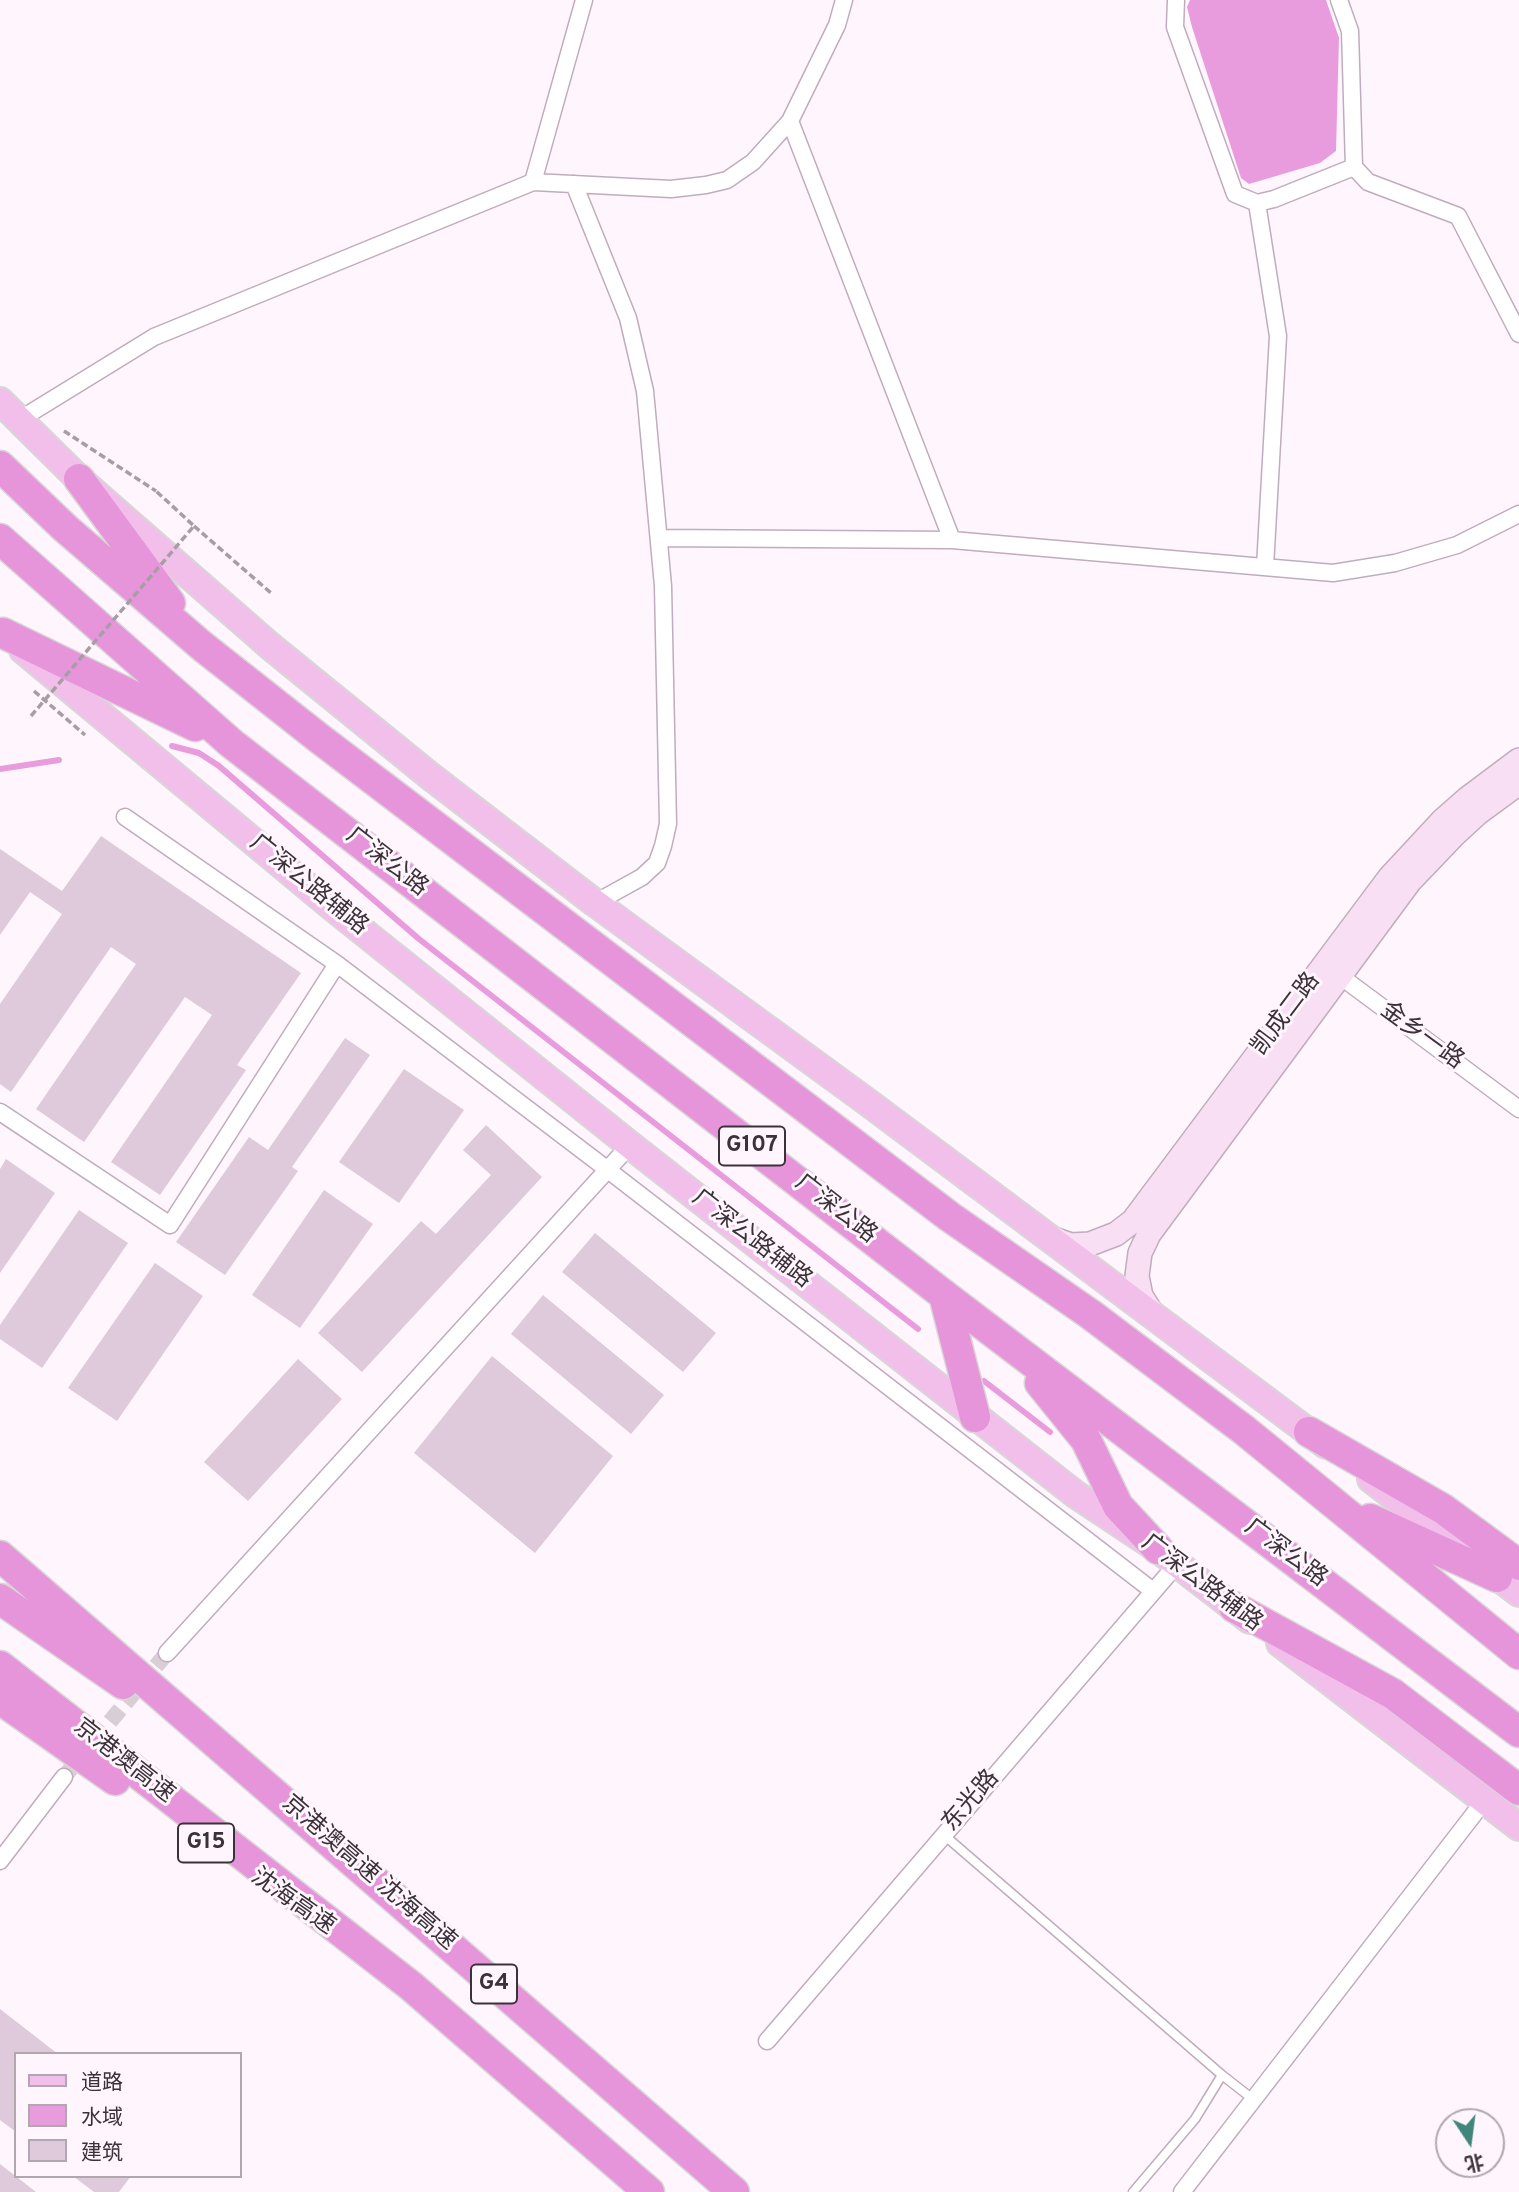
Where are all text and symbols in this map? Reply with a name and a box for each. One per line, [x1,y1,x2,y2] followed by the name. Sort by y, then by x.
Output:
[339,822,433,904] street label: 广深公路
[243,829,373,943] street label: 广深公路辅路
[1247,968,1327,1062] street label: 凯成二路
[1374,997,1468,1077] street label: 金乡一路
[719,1126,785,1166] road number: G107
[788,1169,882,1251] street label: 广深公路
[685,1184,817,1296] street label: 广深公路辅路
[1238,1514,1332,1594] street label: 广深公路
[1135,1529,1267,1639] street label: 广深公路辅路
[67,1714,179,1810] street label: 京港澳高速
[938,1765,1006,1839] street label: 东光路
[275,1790,461,1958] street label: 京港澳高速 沈海高速
[178,1824,234,1862] road number: G15
[244,1864,340,1942] street label: 沈海高速
[471,1965,517,2004] road number: G4
[14,2052,242,2178] legend
[81,2070,123,2097] text: 道路
[81,2105,123,2132] text: 水域
[1435,2108,1505,2178] north arrow
[81,2140,123,2167] text: 建筑
[1462,2148,1486,2175] text: 北

